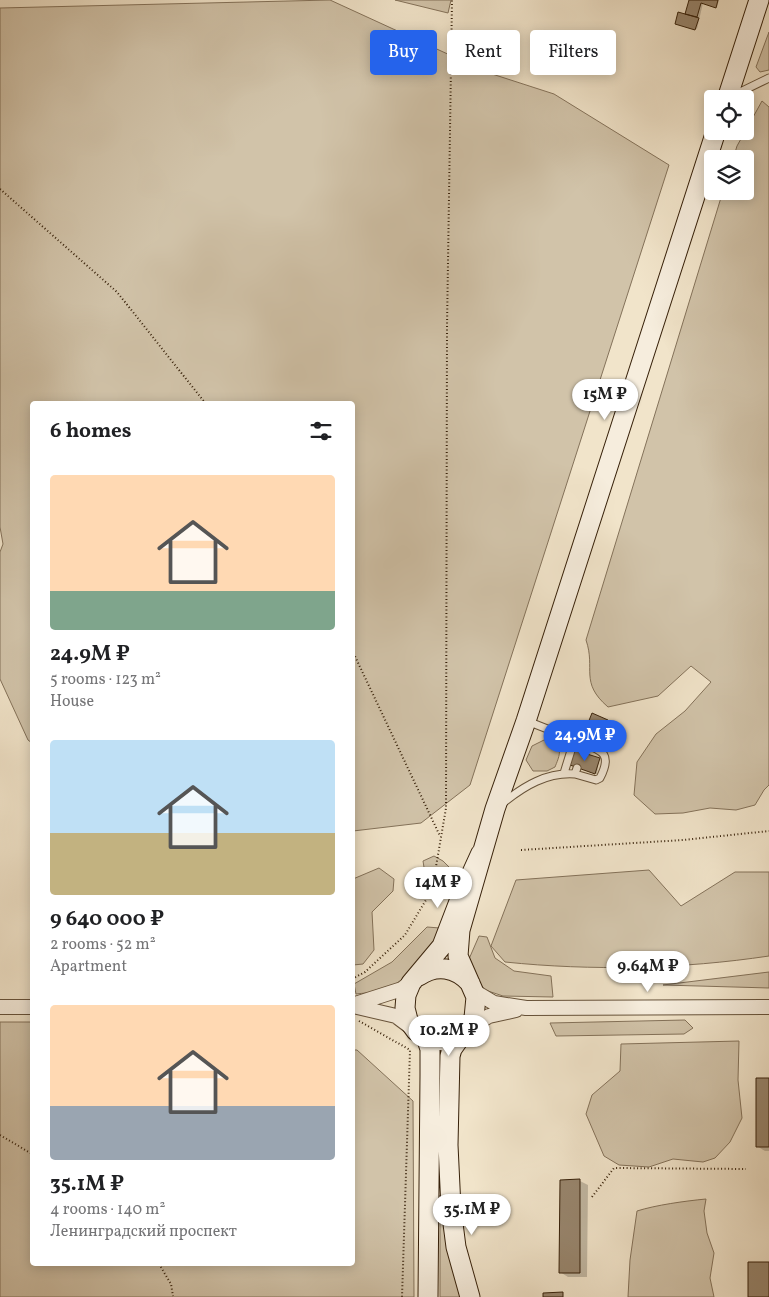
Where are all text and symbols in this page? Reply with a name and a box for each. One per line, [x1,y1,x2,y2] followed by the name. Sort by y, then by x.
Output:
[370,30,437,75] chip: Buy
[447,30,520,75] chip: Rent
[530,30,616,75] chip: Filters
[704,90,754,200] map controls
[704,90,754,140] button: locate
[704,150,754,200] button: layers
[570,378,640,421] pin: 15M ₽
[583,384,627,406] text: 15M ₽
[50,417,131,446] text: 6 homes
[307,417,335,445] icon: filters
[148,507,238,597] icon: home
[50,640,130,669] text: 24.9M ₽
[50,669,161,691] text: 5 rooms · 123 m²
[50,691,94,713] text: House
[539,720,631,762] pin: 24.9M ₽
[555,725,615,747] text: 24.9M ₽
[148,772,238,862] icon: home
[403,866,473,909] pin: 14M ₽
[415,872,461,894] text: 14M ₽
[50,905,164,934] text: 9 640 000 ₽
[50,934,156,956] text: 2 rooms · 52 m²
[602,950,694,993] pin: 9.64M ₽
[50,956,127,978] text: Apartment
[617,956,679,978] text: 9.64M ₽
[403,1014,495,1057] pin: 10.2M ₽
[420,1020,478,1042] text: 10.2M ₽
[148,1037,238,1127] icon: home
[50,1170,124,1199] text: 35.1M ₽
[426,1194,518,1236] pin: 35.1M ₽
[50,1199,165,1221] text: 4 rooms · 140 m²
[444,1199,500,1221] text: 35.1M ₽
[50,1221,237,1243] text: Ленинградский проспект

